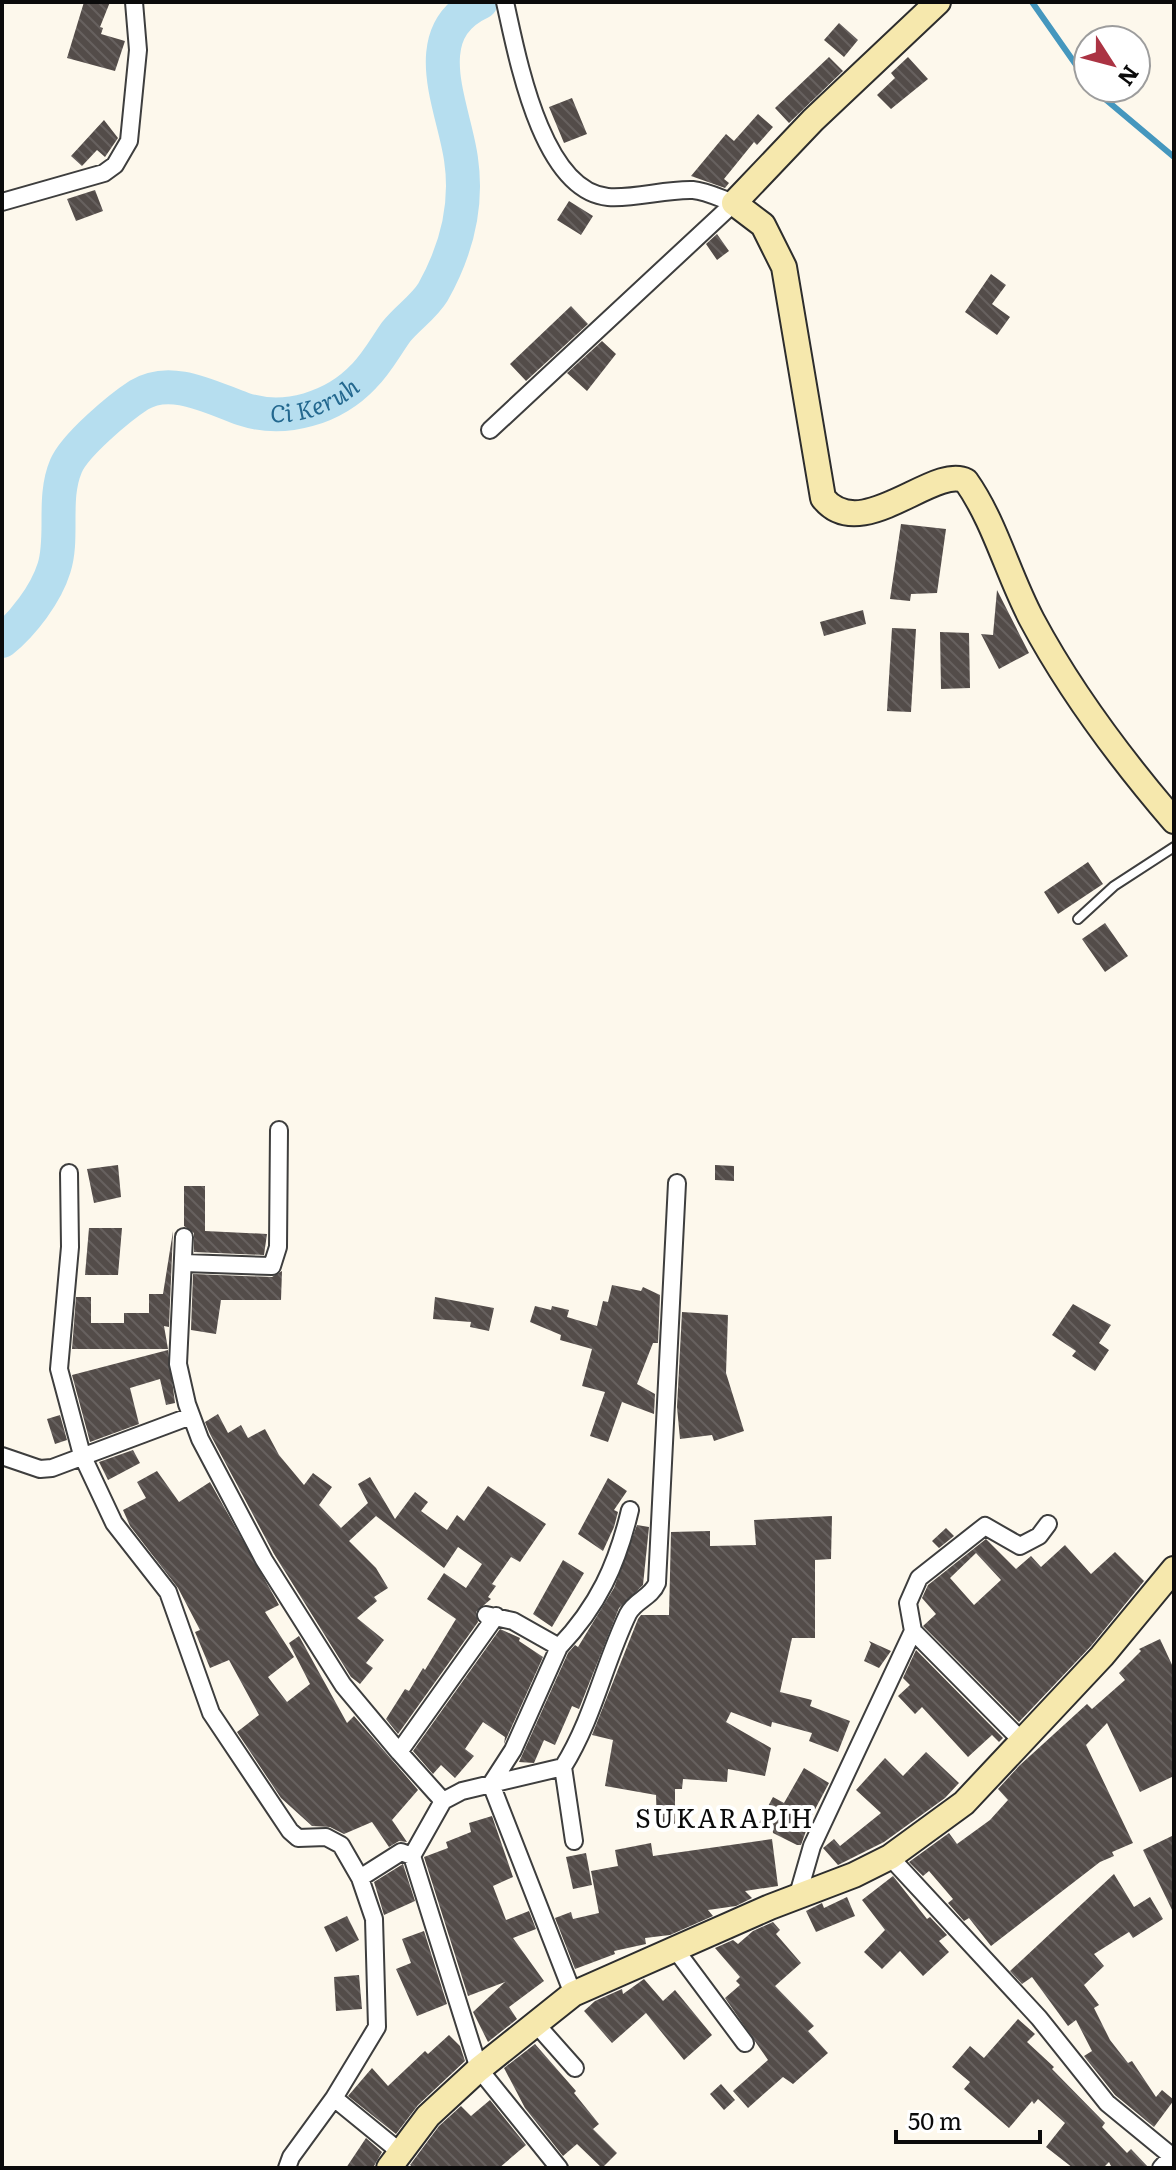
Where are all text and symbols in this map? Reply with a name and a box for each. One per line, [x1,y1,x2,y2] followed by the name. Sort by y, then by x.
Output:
[1072,24,1152,104] north arrow
[1111,59,1148,94] text: N
[270,368,365,429] water label: Ci Keruh
[635,1797,815,1836] district label: SUKARAPIH
[896,2094,1040,2144] scale bar
[908,2102,962,2137] text: 50 m

